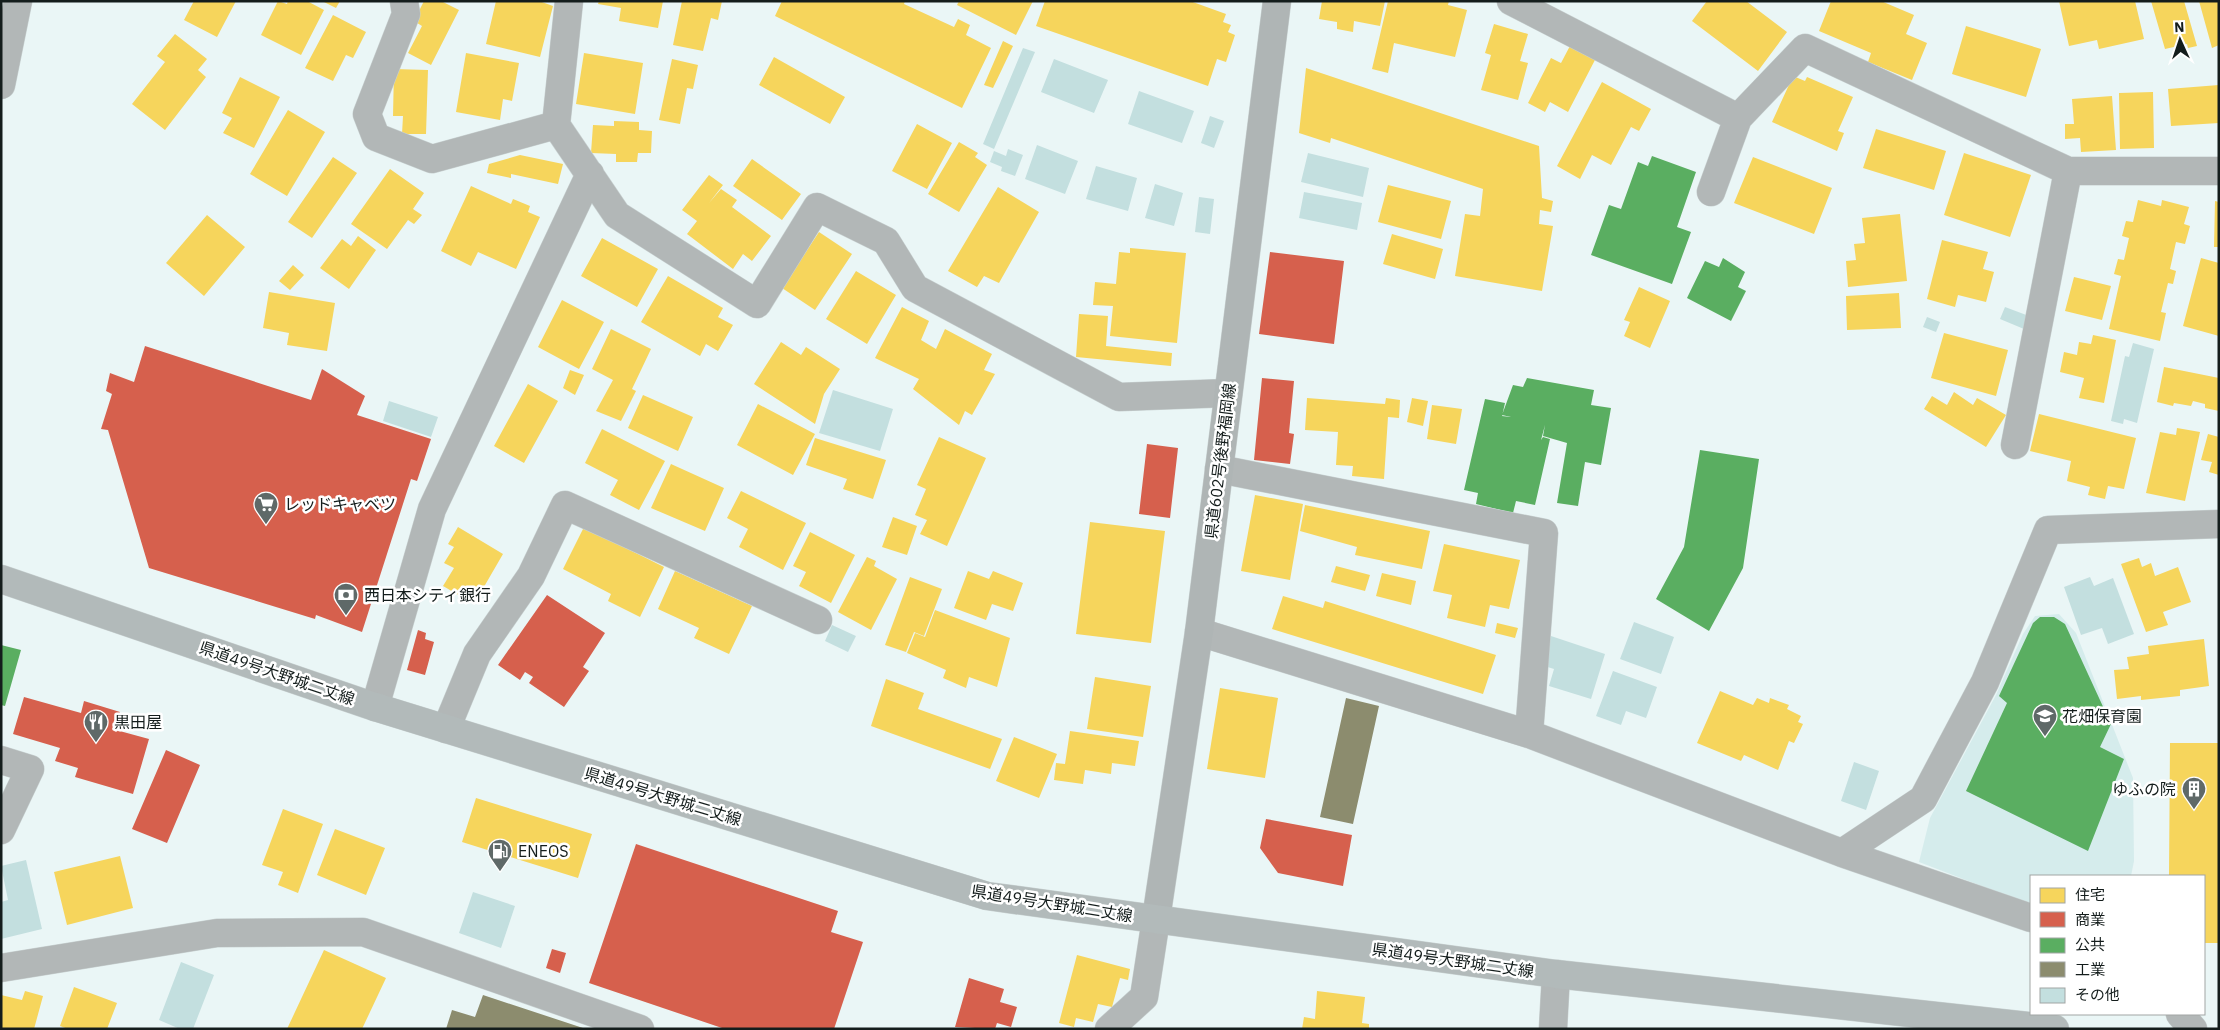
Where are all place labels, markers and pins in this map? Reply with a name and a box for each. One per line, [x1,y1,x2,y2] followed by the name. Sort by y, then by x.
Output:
[253,491,279,525] supermarket icon: レッドキャベツ
[284,494,396,514] place label: レッドキャベツ
[333,582,359,616] bank icon: 西日本シティ銀行
[364,585,491,605] place label: 西日本シティ銀行
[2032,703,2058,737] school or university icon: 花畑保育園
[2062,706,2142,726] place label: 花畑保育園
[83,709,109,743] restaurant icon: 黒田屋
[114,712,162,732] place label: 黒田屋
[2181,776,2207,810] building icon: ゆふの院
[2112,779,2176,799] place label: ゆふの院
[487,838,513,872] fuel station icon: ENEOS
[518,841,569,861] place label: ENEOS

